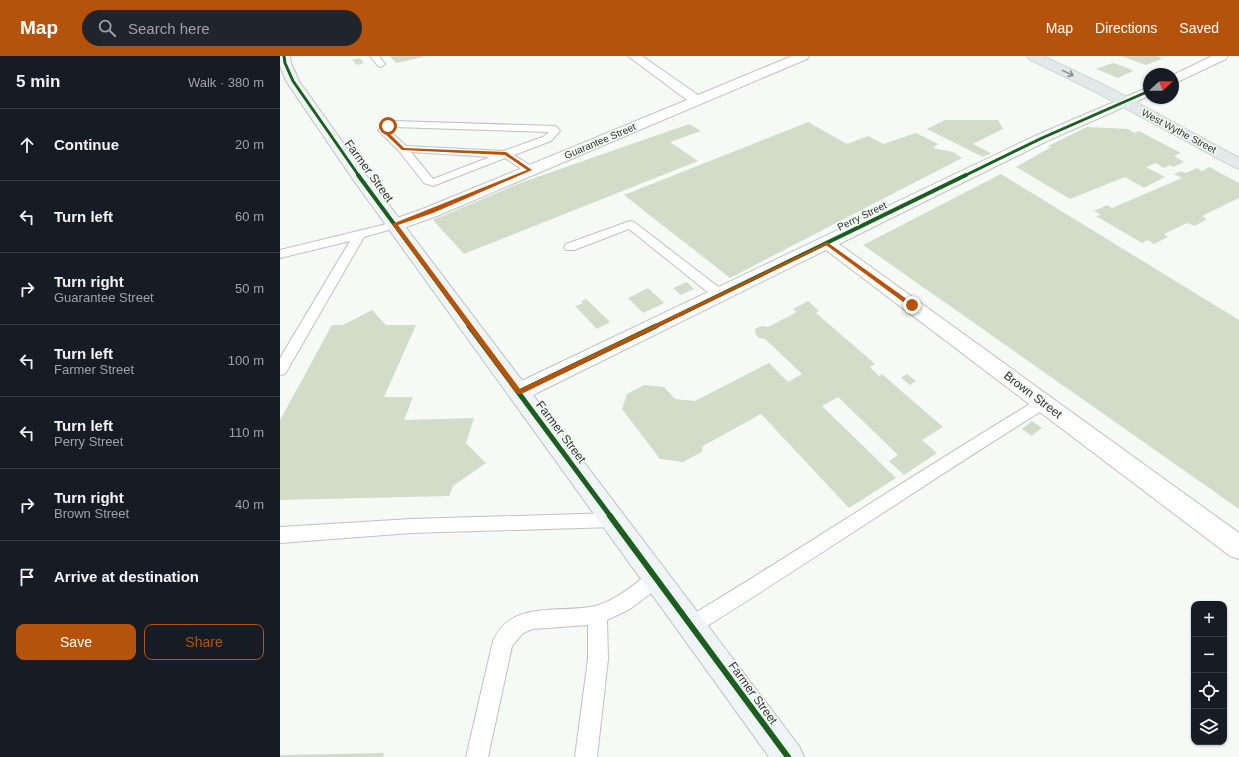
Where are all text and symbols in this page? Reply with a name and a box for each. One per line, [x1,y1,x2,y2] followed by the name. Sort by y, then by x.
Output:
[82,10,362,46] search box
[20,17,58,38] text: Map
[96,17,118,39] icon: search
[128,20,210,37] text: Search here
[1046,20,1073,36] text: Map
[1095,20,1157,36] text: Directions
[1179,20,1219,36] text: Saved
[1143,68,1179,104] north arrow
[1062,70,1074,77] one-way arrow
[16,72,60,91] text: 5 min
[188,75,264,90] text: Walk · 380 m
[1140,107,1218,155] street label: West Wythe Street
[379,117,397,135] route start
[563,121,638,161] street label: Guarantee Street
[16,134,38,156] icon: ahead
[54,136,119,153] text: Continue
[235,137,264,152] text: 20 m
[342,137,397,206] street label: Farmer Street
[836,199,889,233] street label: Perry Street
[16,206,38,228] icon: left
[54,208,113,225] text: Turn left
[235,209,264,224] text: 60 m
[54,273,124,290] text: Turn right
[16,278,38,300] icon: right
[235,281,264,296] text: 50 m
[54,290,154,305] text: Guarantee Street
[903,296,921,314] route end
[54,345,113,362] text: Turn left
[16,350,38,372] icon: left
[228,353,264,368] text: 100 m
[54,362,134,377] text: Farmer Street
[1001,369,1065,422] street label: Brown Street
[533,398,589,466] street label: Farmer Street
[54,417,113,434] text: Turn left
[16,422,38,444] icon: left
[229,425,264,440] text: 110 m
[54,434,123,449] text: Perry Street
[54,489,124,506] text: Turn right
[16,494,38,516] icon: right
[235,497,264,512] text: 40 m
[54,506,129,521] text: Brown Street
[16,566,38,588] icon: arrive
[54,568,199,585] text: Arrive at destination
[1191,601,1227,745] map controls
[1191,601,1227,637] button: +
[16,624,136,660] button: Save
[144,624,264,660] button: Share
[1191,637,1227,673] button: −
[726,659,781,728] street label: Farmer Street
[1191,673,1227,709] button: locate
[1191,709,1227,745] button: layers

